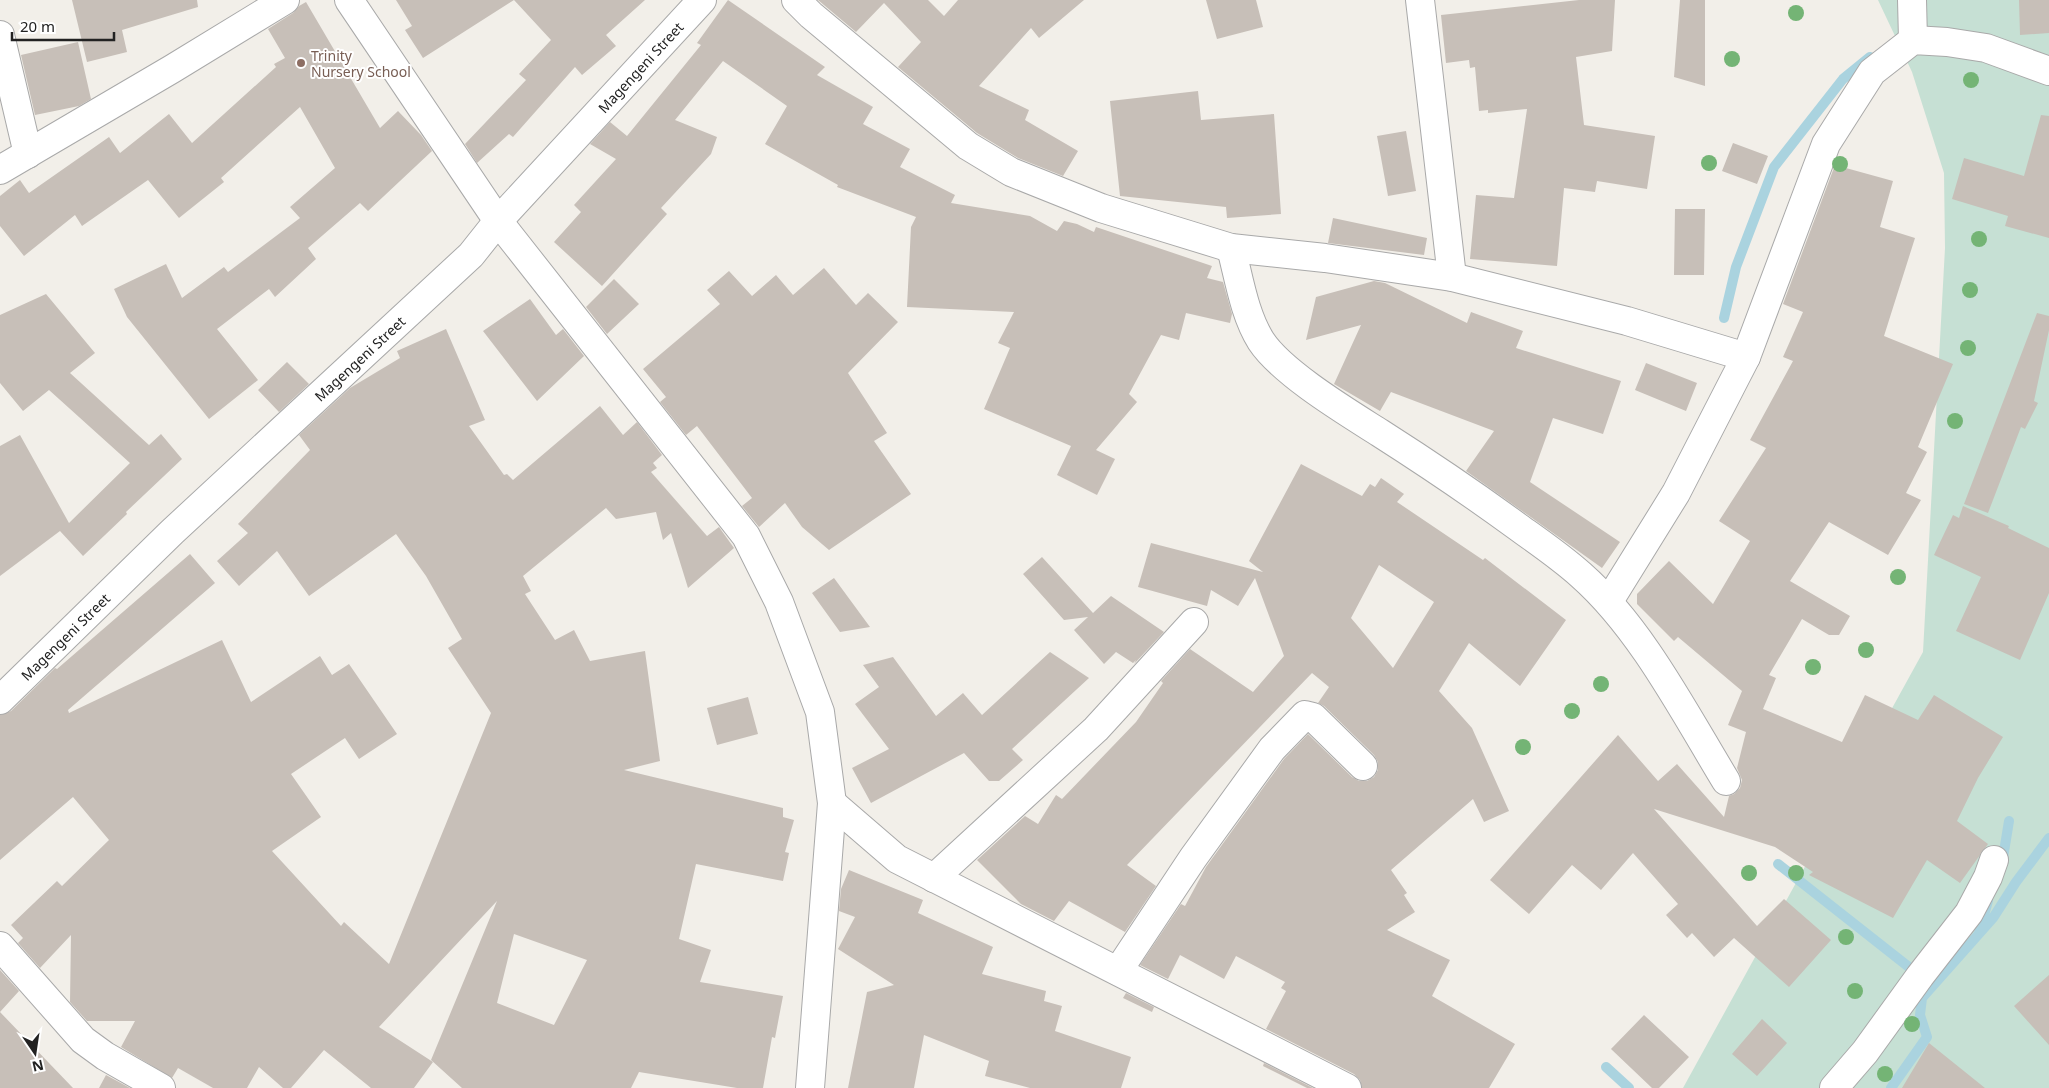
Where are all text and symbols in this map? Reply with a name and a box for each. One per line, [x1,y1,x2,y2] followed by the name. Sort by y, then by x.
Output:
[12,10,115,42] scale bar
[20,16,55,36] text: 20 m
[593,17,687,117] street label: Magengeni Street
[311,46,411,81] place label: Trinity Nursery School
[295,57,307,69] marker: Trinity Nursery School
[310,311,409,405] street label: Magengeni Street
[16,589,114,684] street label: Magengeni Street
[10,1028,60,1078] north arrow
[30,1056,46,1077] text: N

